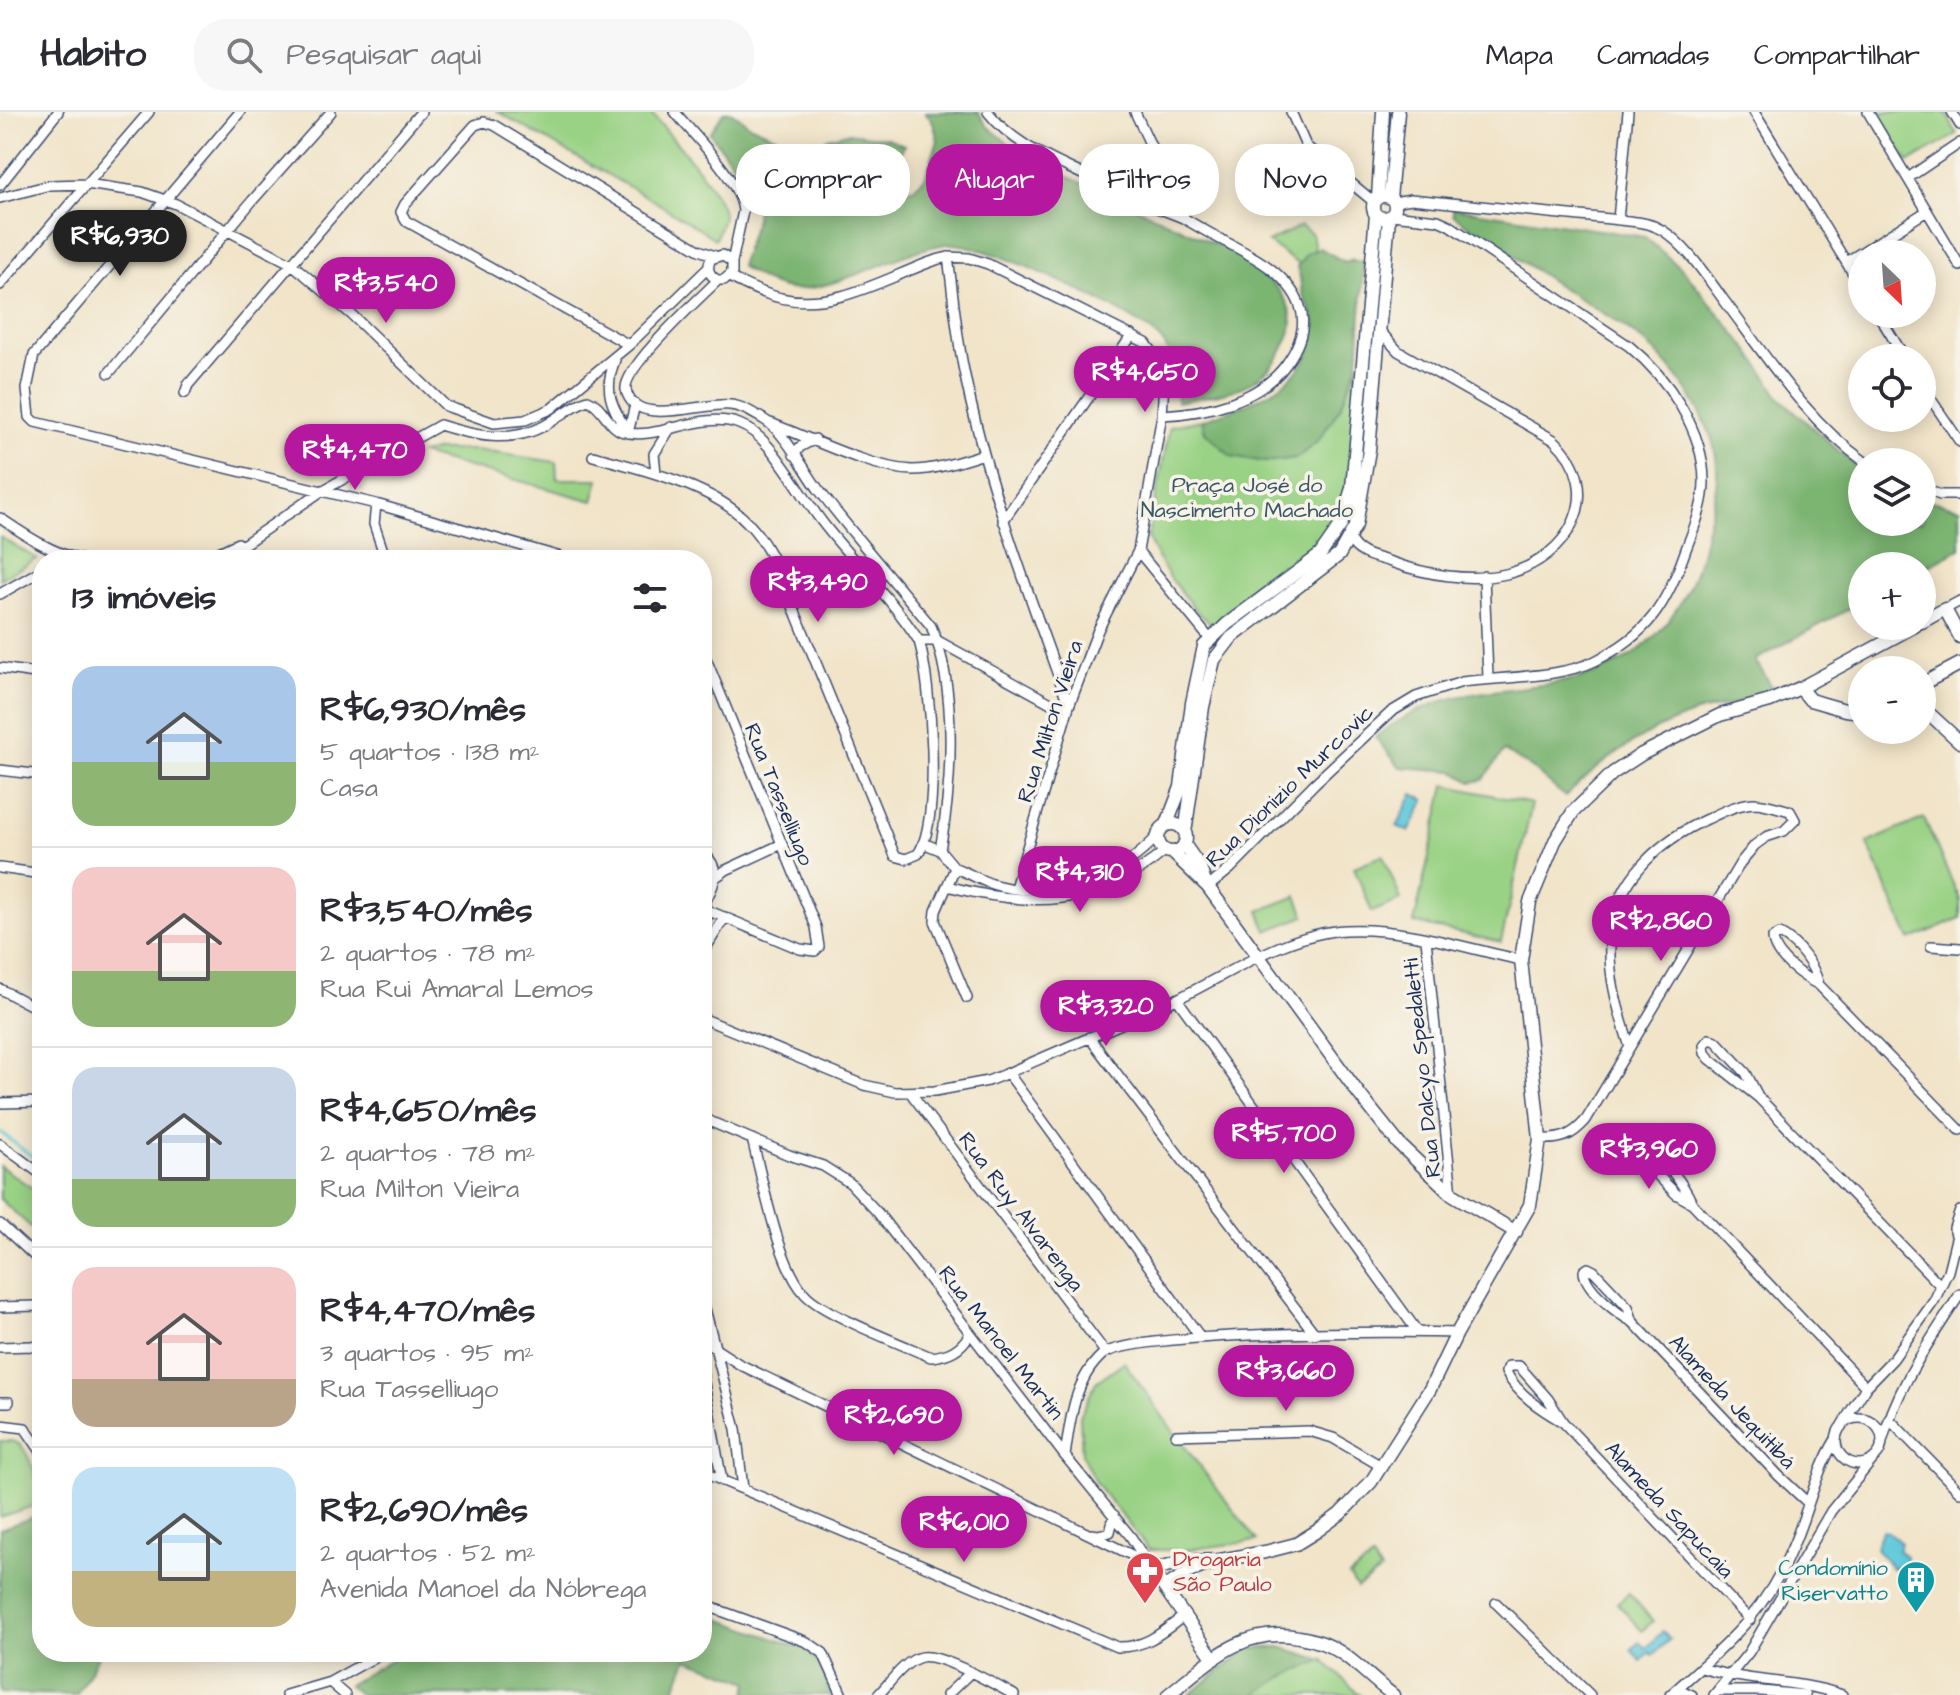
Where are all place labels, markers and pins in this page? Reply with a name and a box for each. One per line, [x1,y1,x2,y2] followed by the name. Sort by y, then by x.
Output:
[46,210,194,278] pin: R$6,930
[312,257,460,325] pin: R$3,540
[1071,346,1219,414] pin: R$4,650
[281,424,429,492] pin: R$4,470
[744,556,892,624] pin: R$3,490
[1006,846,1154,914] pin: R$4,310
[1587,895,1735,963] pin: R$2,860
[1032,980,1180,1048] pin: R$3,320
[1210,1107,1358,1175] pin: R$5,700
[1575,1123,1723,1191] pin: R$3,960
[1212,1345,1360,1413] pin: R$3,660
[820,1389,968,1457] pin: R$2,690
[890,1496,1038,1564] pin: R$6,010
[1173,1544,1272,1600] place label: Drogaria São Paulo
[1124,1550,1166,1605] pharmacy icon: Drogaria São Paulo
[1778,1553,1889,1609] place label: Condomínio Riservatto
[1895,1559,1937,1614] building icon: Condomínio Riservatto

